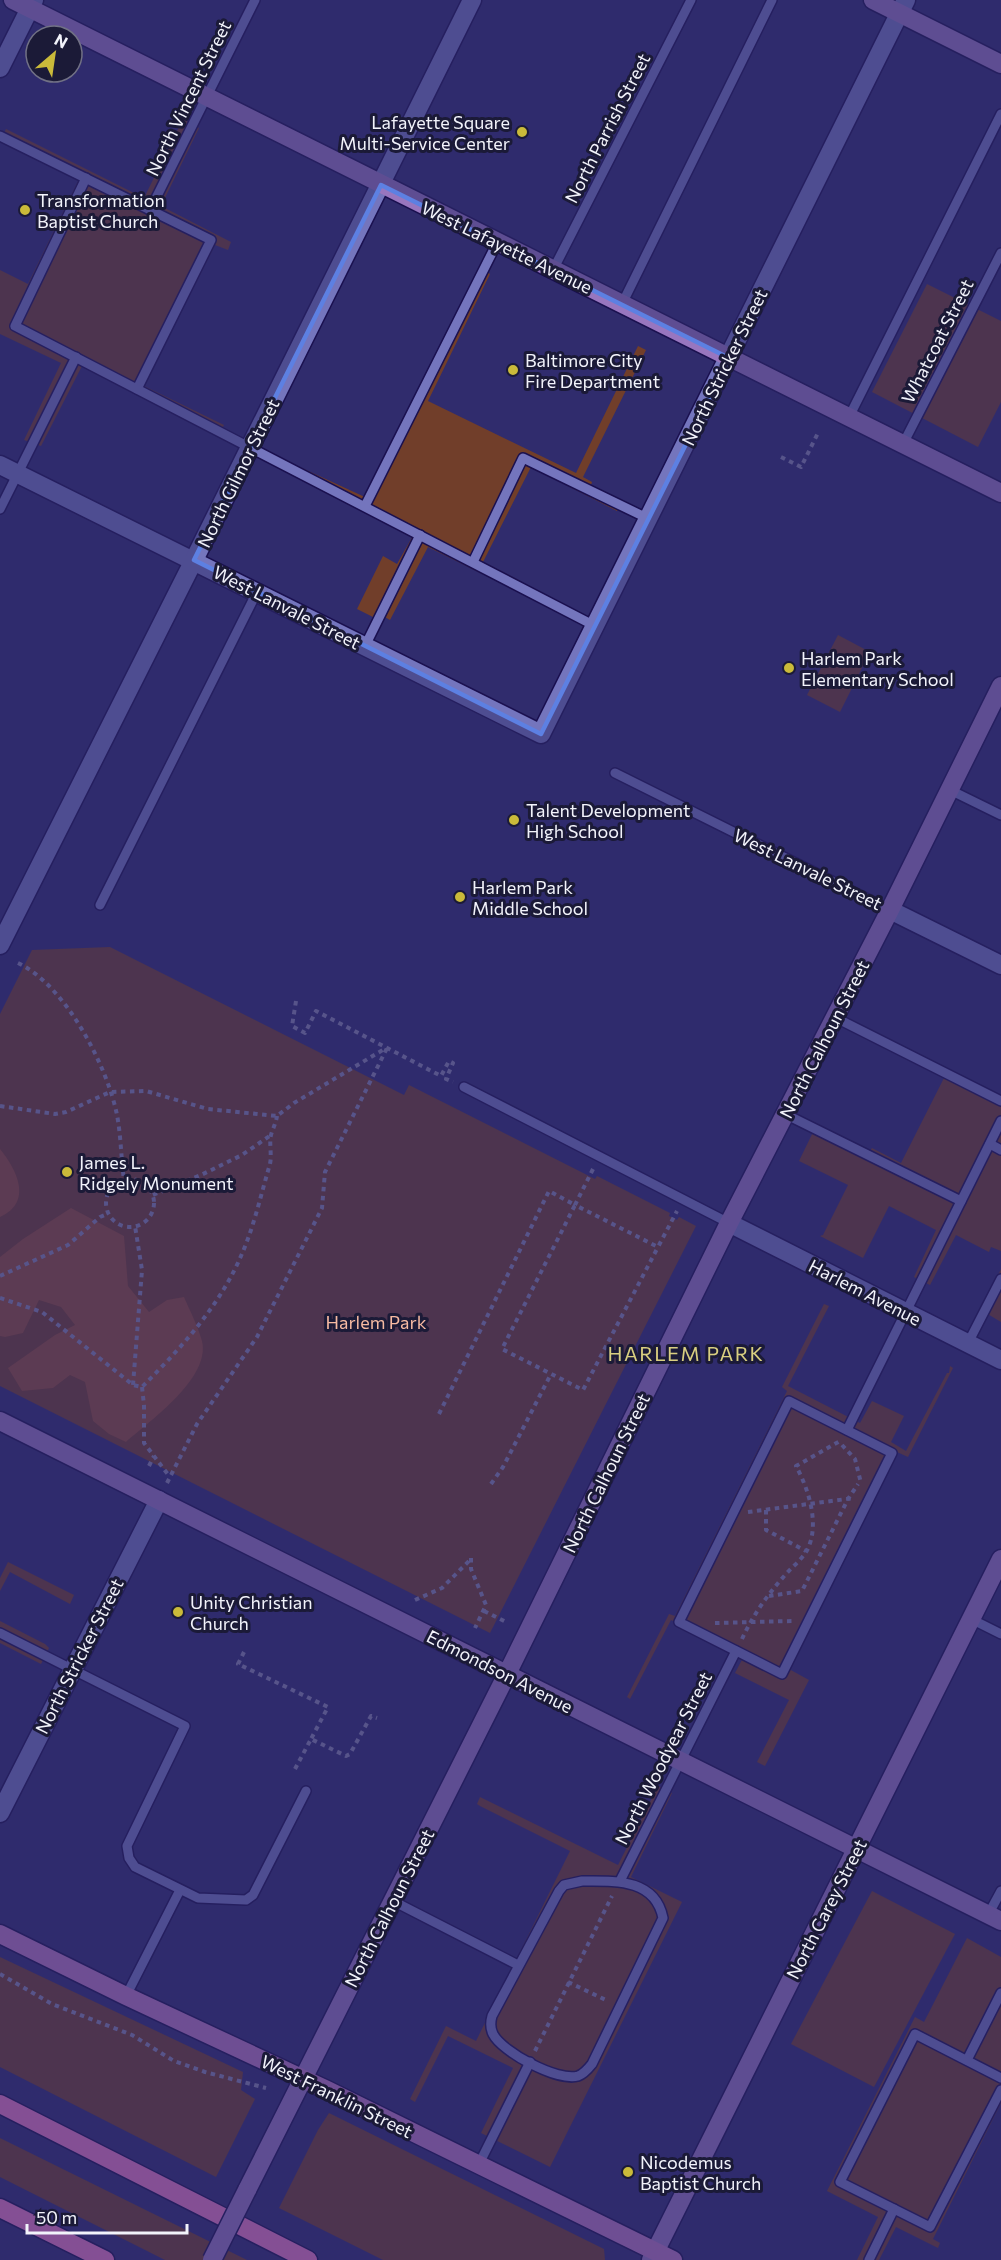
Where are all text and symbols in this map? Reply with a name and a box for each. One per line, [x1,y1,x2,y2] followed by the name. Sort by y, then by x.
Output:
[141,17,235,179] street label: North Vincent Street
[24,24,84,84] north arrow
[52,29,71,52] text: N
[560,49,654,207] street label: North Parrish Street
[340,111,510,154] place label: Lafayette Square Multi-Service Center
[515,125,529,139] marker: Lafayette Square Multi-Service Center
[37,189,165,232] place label: Transformation Baptist Church
[418,196,596,298] street label: West Lafayette Avenue
[18,203,32,217] marker: Transformation Baptist Church
[896,275,978,407] street label: Whatcoat Street
[677,285,771,449] street label: North Stricker Street
[525,349,660,392] place label: Baltimore City Fire Department
[506,363,520,377] marker: Baltimore City Fire Department
[192,395,284,551] street label: North Gilmor Street
[210,560,364,654] street label: West Lanvale Street
[801,647,954,690] place label: Harlem Park Elementary School
[782,661,796,675] marker: Harlem Park Elementary School
[526,799,690,842] place label: Talent Development High School
[507,813,521,827] marker: Talent Development High School
[730,824,886,914] street label: West Lanvale Street
[472,876,588,919] place label: Harlem Park Middle School
[453,890,467,904] marker: Harlem Park Middle School
[775,956,873,1122] street label: North Calhoun Street
[79,1151,234,1194] place label: James L. Ridgely Monument
[60,1165,74,1179] marker: James L. Ridgely Monument
[805,1254,925,1330] street label: Harlem Avenue
[326,1311,427,1333] park label: Harlem Park
[607,1341,765,1365] district label: HARLEM PARK
[558,1390,654,1556] street label: North Calhoun Street
[30,1575,128,1737] street label: North Stricker Street
[190,1591,313,1634] place label: Unity Christian Church
[171,1605,185,1619] marker: Unity Christian Church
[423,1625,577,1717] street label: Edmondson Avenue
[610,1668,716,1848] street label: North Woodyear Street
[340,1825,438,1991] street label: North Calhoun Street
[781,1835,871,1983] street label: North Carey Street
[258,2050,416,2142] street label: West Franklin Street
[640,2151,761,2194] place label: Nicodemus Baptist Church
[621,2165,635,2179] marker: Nicodemus Baptist Church
[27,2197,188,2235] scale bar
[36,2206,77,2228] text: 50 m

